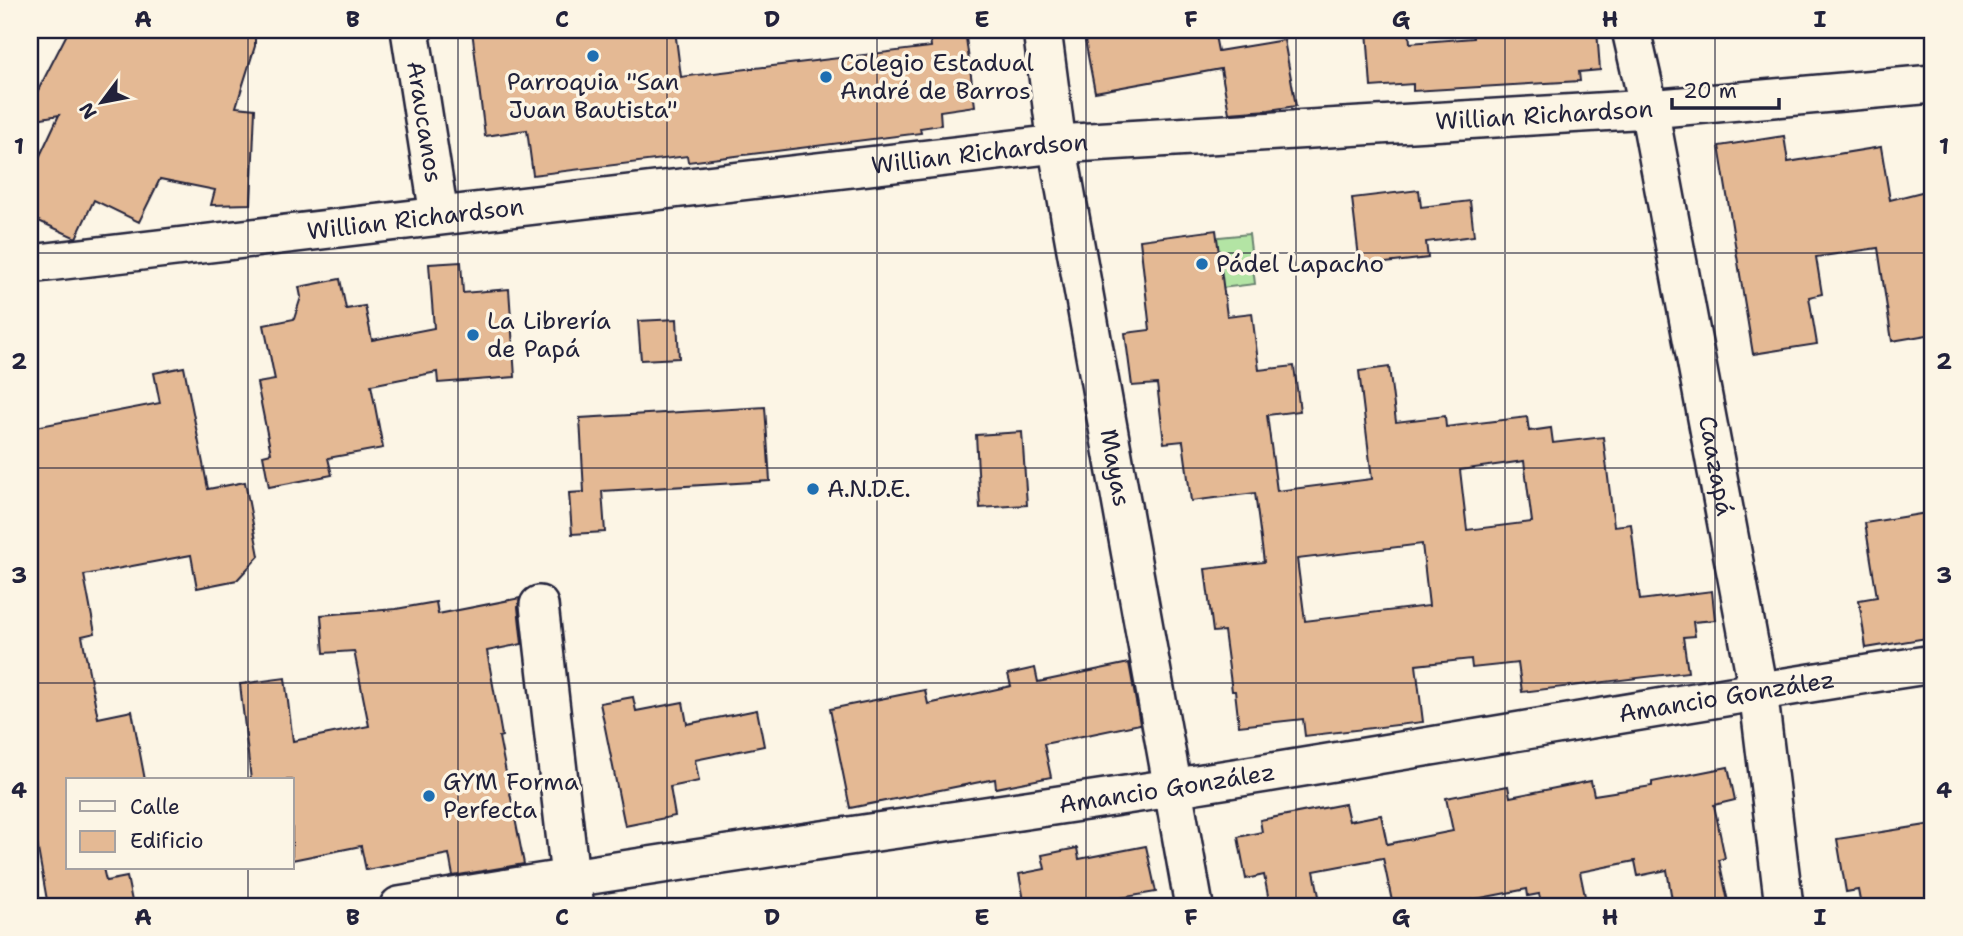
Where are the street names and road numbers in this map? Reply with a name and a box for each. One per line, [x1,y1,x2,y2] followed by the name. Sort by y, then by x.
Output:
[399,59,450,185] street label: Araucanos
[1434,93,1654,138] street label: Willian Richardson
[869,126,1089,182] street label: Willian Richardson
[305,190,526,248] street label: Willian Richardson
[1691,413,1741,519] street label: Caazapá
[1093,427,1138,509] street label: Mayas
[1616,663,1837,730] street label: Amancio González
[1057,756,1277,821] street label: Amancio González

